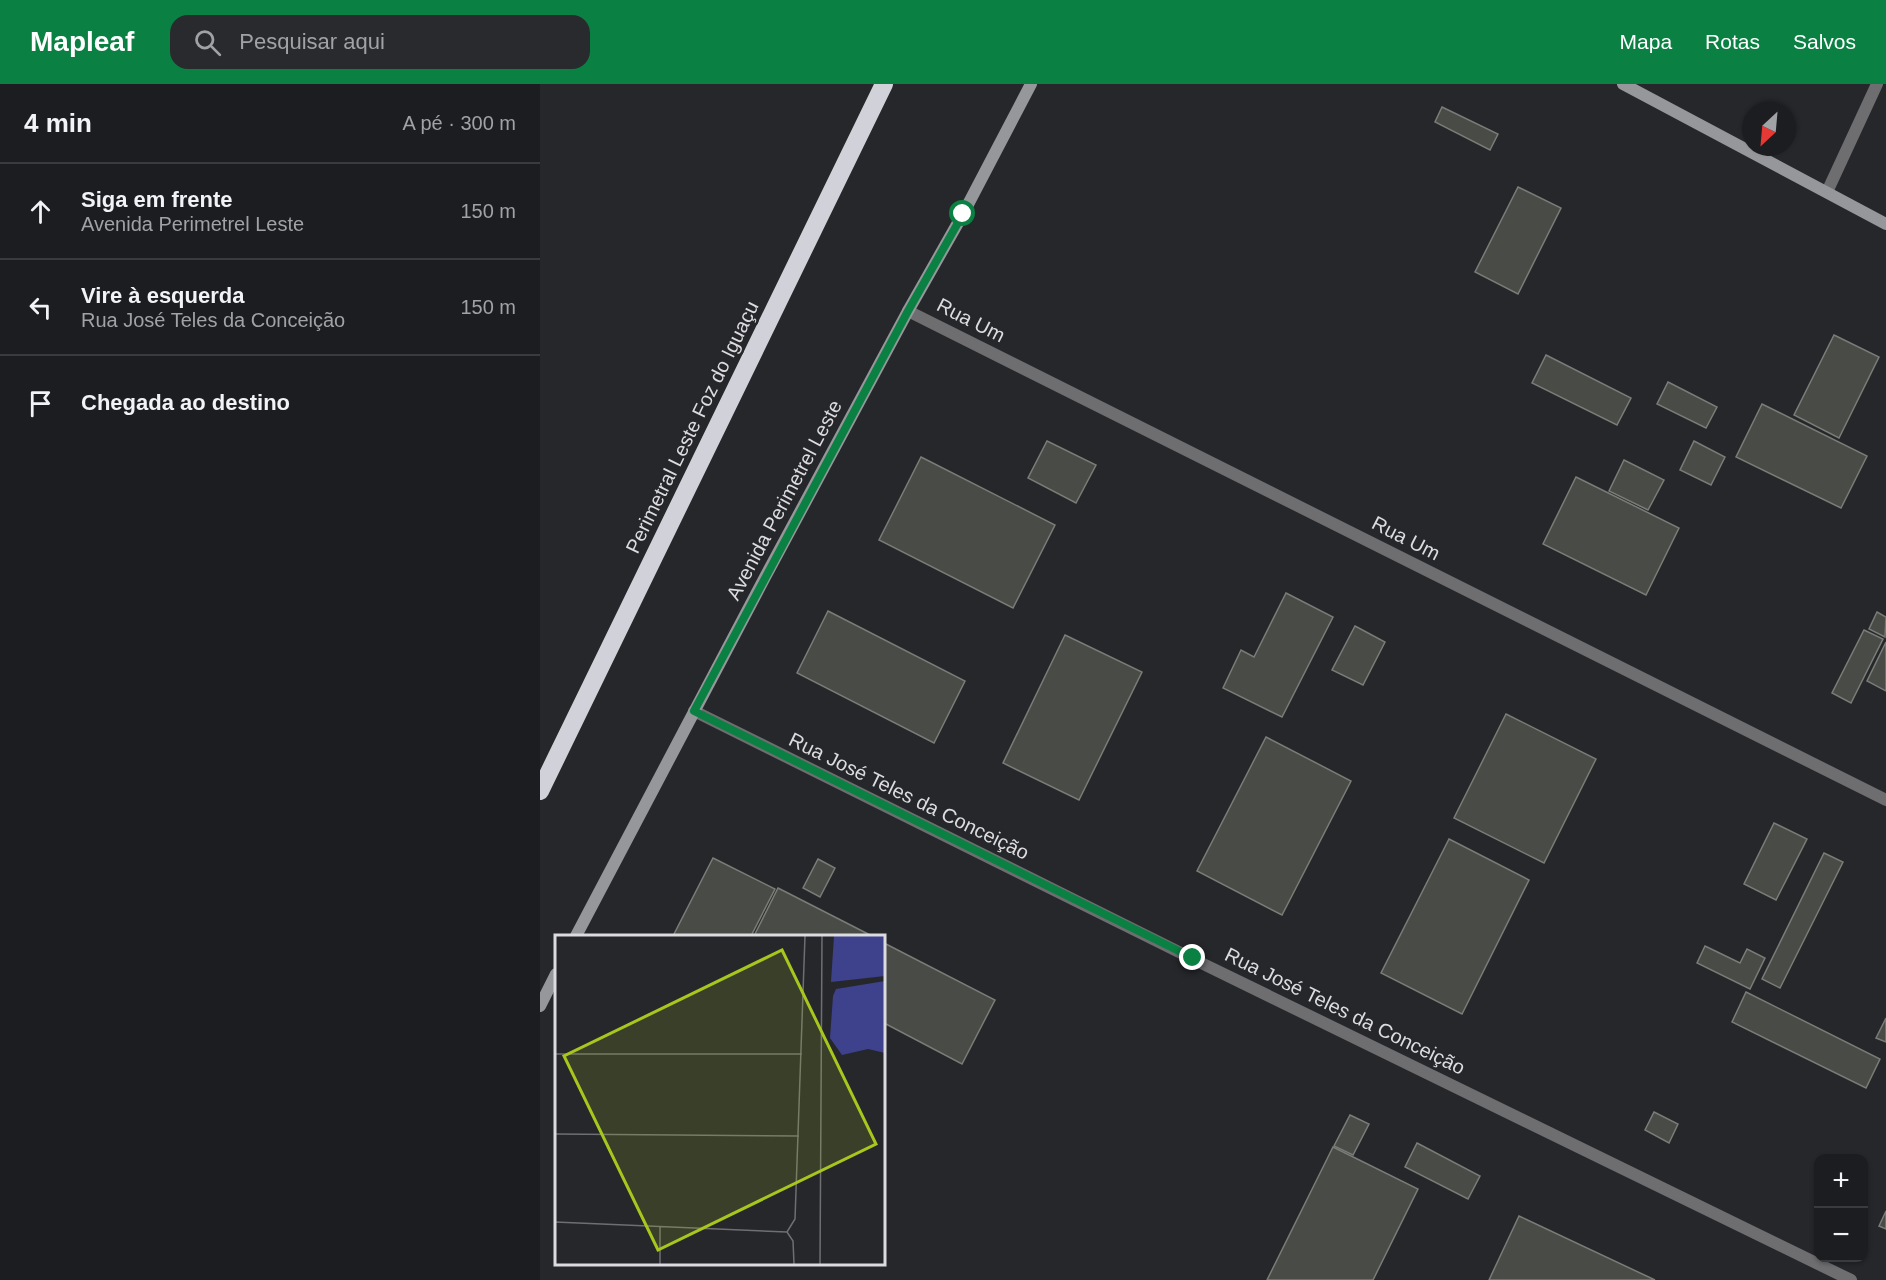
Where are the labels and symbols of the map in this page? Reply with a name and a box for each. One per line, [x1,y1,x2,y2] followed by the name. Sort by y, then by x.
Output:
[1742,102,1796,156] north arrow
[949,200,975,226] route start
[933,294,1009,346] street label: Rua Um
[621,297,763,557] street label: Perimetral Leste Foz do Iguaçu
[722,396,846,604] street label: Avenida Perimetrel Leste
[1368,512,1444,564] street label: Rua Um
[785,728,1033,864] street label: Rua José Teles da Conceição
[555,935,885,1265] inset map
[1221,943,1469,1079] street label: Rua José Teles da Conceição
[1179,944,1205,970] route end

